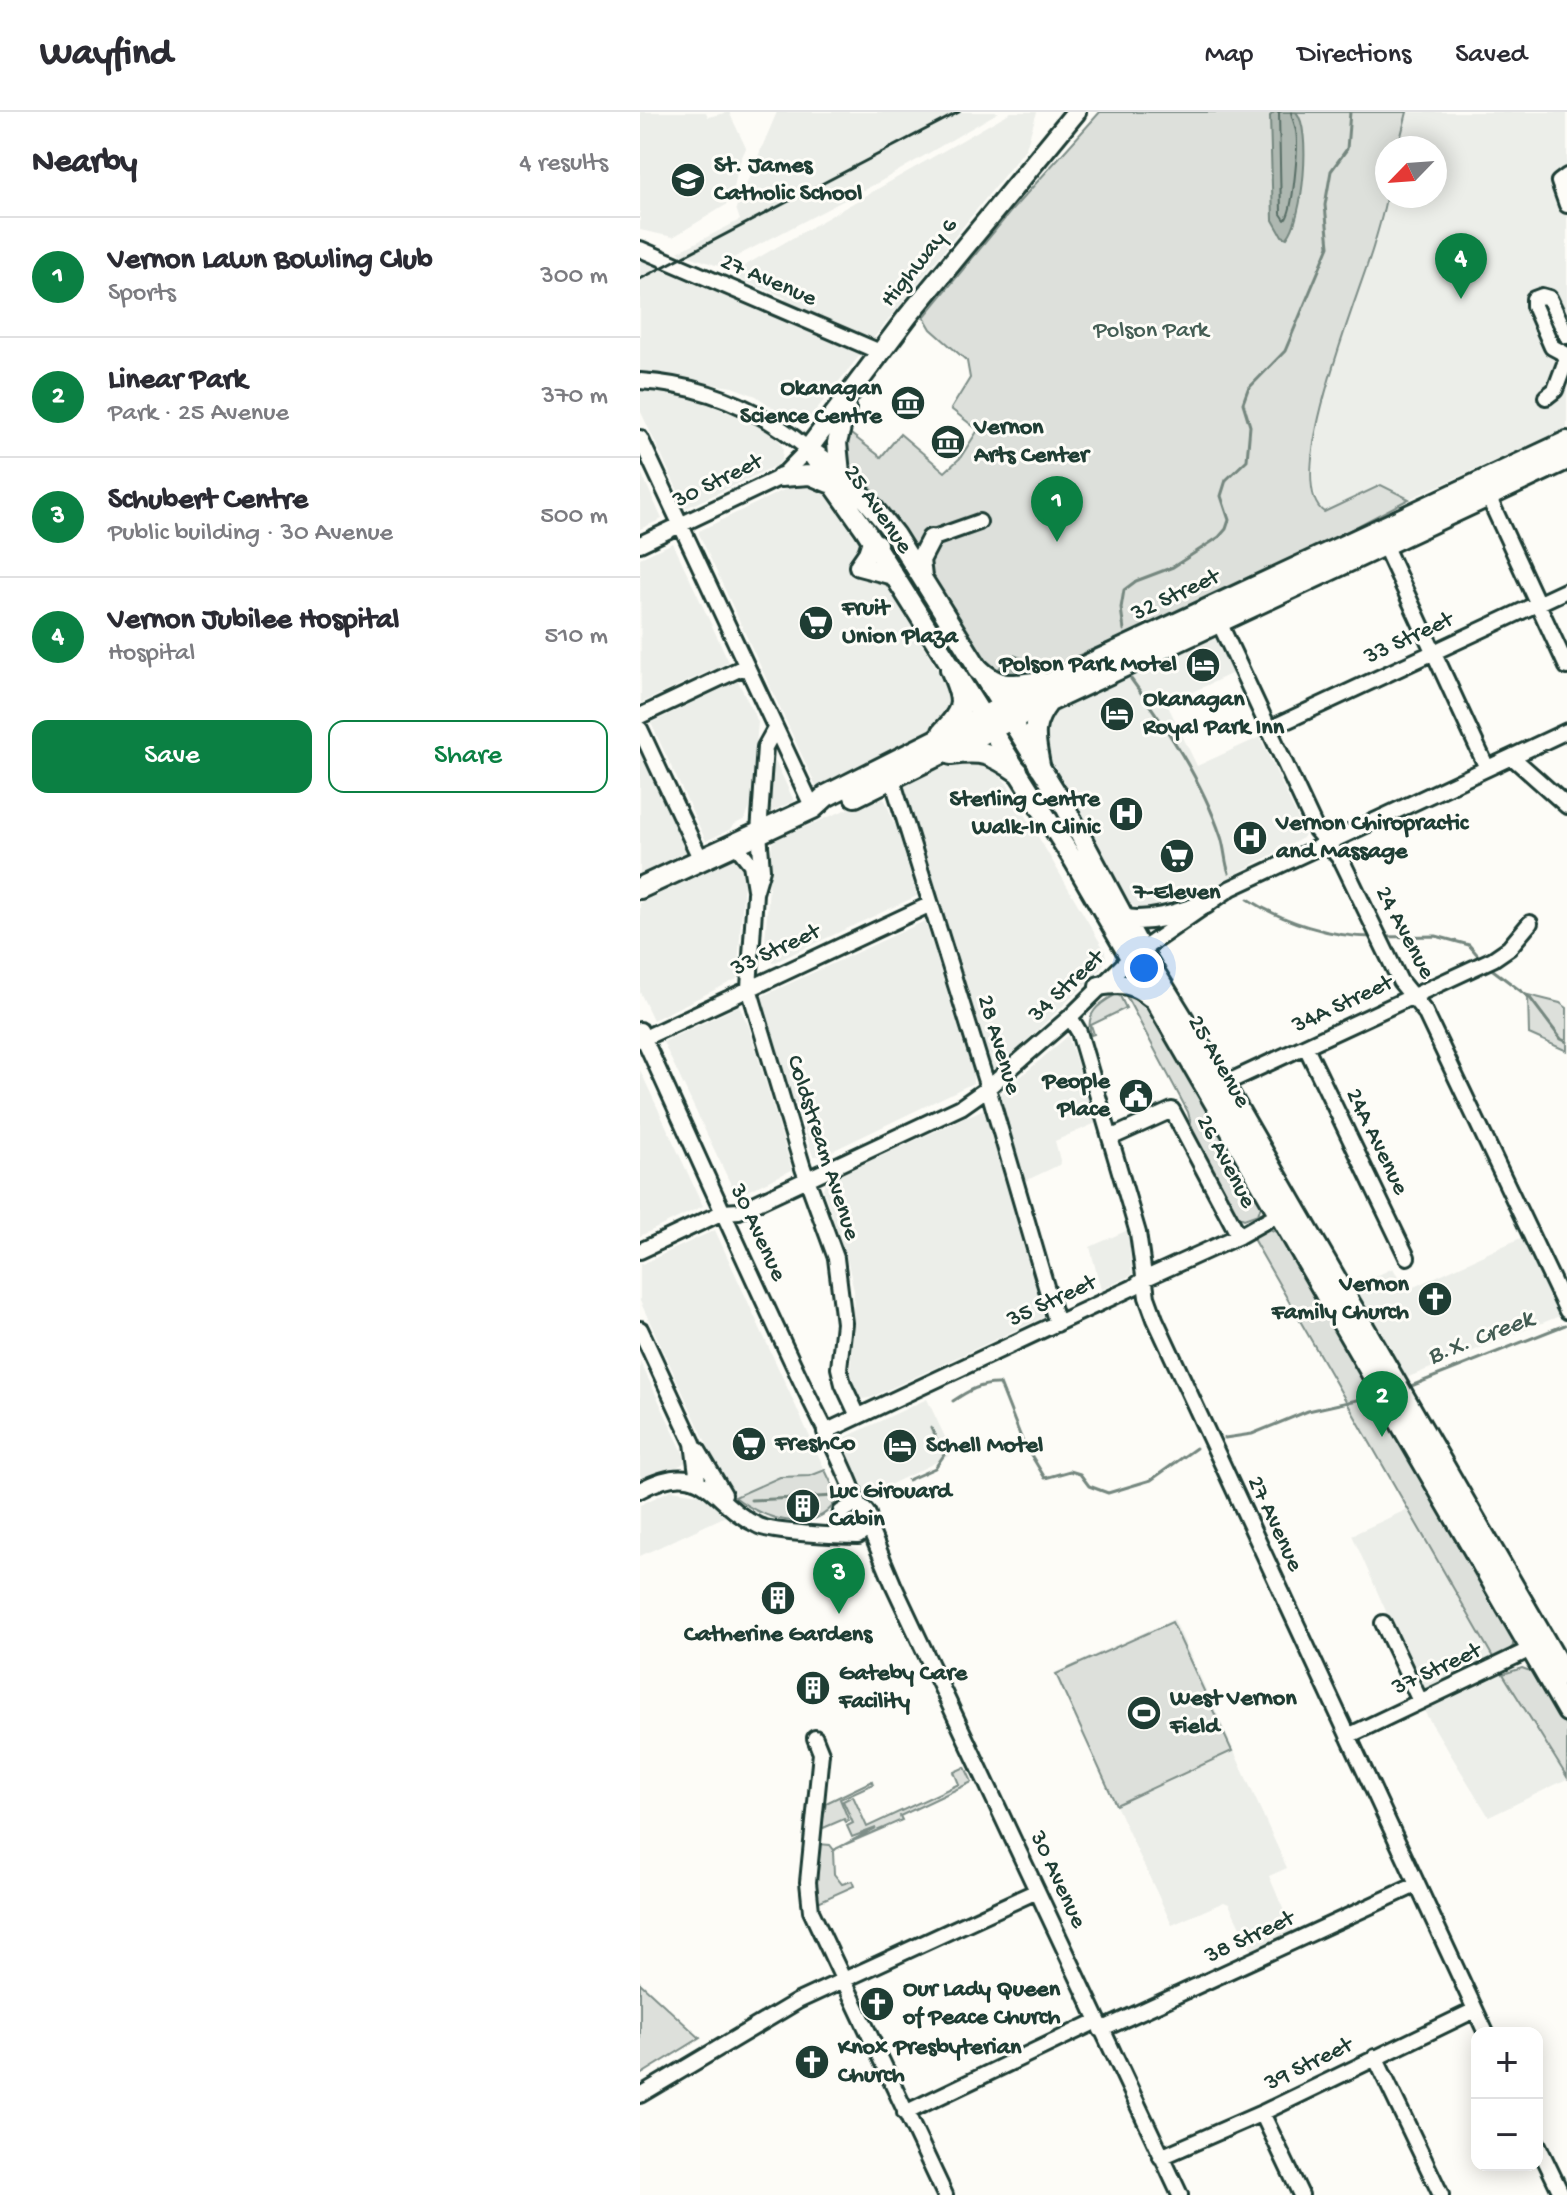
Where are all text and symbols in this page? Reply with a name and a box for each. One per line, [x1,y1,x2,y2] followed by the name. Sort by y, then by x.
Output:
[40,33,172,77] text: Wayfind
[1205,39,1253,72] text: Map
[1297,39,1411,72] text: Directions
[1455,39,1527,72] text: Saved
[1375,136,1447,208] north arrow
[32,144,137,184] text: Nearby
[519,149,608,180] text: 4 results
[714,152,862,209] place label: St. James Catholic School
[669,161,707,199] school or university icon: St. James Catholic School
[875,212,965,314] street label: Highway 6
[1435,233,1487,299] pin: 4
[108,244,433,279] text: Vernon Lawn Bowling Club
[715,248,821,315] street label: 27 Avenue
[53,262,63,293] text: 1
[540,262,608,293] text: 300 m
[108,279,176,310] text: Sports
[1092,317,1211,346] park label: Polson Park
[108,364,247,399] text: Linear Park
[740,375,884,432] place label: Okanagan Science Centre
[52,382,64,413] text: 2
[542,382,608,413] text: 370 m
[889,384,927,422] museum icon: Okanagan Science Centre
[108,399,289,430] text: Park · 25 Avenue
[973,414,1091,471] place label: Vernon Arts Center
[929,423,967,461] museum icon: Vernon Arts Center
[668,447,769,516] street label: 30 Street
[836,460,919,561] street label: 25 Avenue
[1031,476,1083,542] pin: 1
[108,484,308,519] text: Schubert Centre
[51,502,65,533] text: 3
[540,502,608,533] text: 500 m
[108,519,393,550] text: Public building · 30 Avenue
[1126,562,1227,629] street label: 32 Street
[841,595,959,652] place label: Fruit Union Plaza
[108,604,399,639] text: Vernon Jubilee Hospital
[797,604,835,642] supermarket icon: Fruit Union Plaza
[1359,605,1460,673] street label: 33 Street
[52,622,64,653] text: 4
[544,622,608,653] text: 510 m
[108,639,195,670] text: Hospital
[1184,646,1222,684] hotel icon: Polson Park Motel
[998,651,1177,680] place label: Polson Park Motel
[1142,686,1285,743] place label: Okanagan Royal Park Inn
[1098,695,1136,733] hotel icon: Okanagan Royal Park Inn
[32,720,312,793] button: Save
[328,720,608,793] button: Share
[949,786,1102,843] place label: Sterling Centre Walk-In Clinic
[1107,795,1145,833] hospital icon: Sterling Centre Walk-In Clinic
[1275,810,1470,867] place label: Vernon Chiropractic and Massage
[1231,819,1269,857] hospital icon: Vernon Chiropractic and Massage
[1158,837,1196,875] supermarket icon: 7-Eleven
[1132,879,1221,908] place label: 7-Eleven
[1367,882,1441,985] street label: 24 Avenue
[726,917,827,985] street label: 33 Street
[1022,943,1113,1030] street label: 34 Street
[1124,948,1164,988] your location
[1287,968,1400,1041] street label: 34A Street
[969,992,1027,1099] street label: 28 Avenue
[1180,1010,1256,1114] street label: 25 Avenue
[778,1052,866,1245] street label: Coldstream Avenue
[1040,1068,1112,1125] place label: People Place
[1117,1077,1155,1115] public building icon: People Place
[1338,1084,1415,1201] street label: 24A Avenue
[1188,1110,1262,1214] street label: 26 Avenue
[721,1179,792,1287] street label: 30 Avenue
[1002,1268,1103,1336] street label: 35 Street
[1271,1271,1410,1328] place label: Vernon Family Church
[1416,1280,1454,1318] church icon: Vernon Family Church
[1424,1304,1541,1373] water label: B.X. Creek
[1356,1371,1408,1437] pin: 2
[730,1425,768,1463] supermarket icon: FreshCo
[881,1427,919,1465] hotel icon: Schell Motel
[774,1430,856,1459] place label: FreshCo
[926,1432,1043,1461] place label: Schell Motel
[1239,1472,1309,1577] street label: 27 Avenue
[829,1478,954,1535] place label: Luc Girouard Cabin
[784,1487,822,1525] building icon: Luc Girouard Cabin
[813,1548,865,1614] pin: 3
[759,1579,797,1617] building icon: Catherine Gardens
[684,1621,873,1650] place label: Catherine Gardens
[1387,1636,1488,1704] street label: 37 Street
[838,1660,969,1717] place label: Gateby Care Facility
[794,1669,832,1707] building icon: Gateby Care Facility
[1169,1685,1297,1742] place label: West Vernon Field
[1125,1694,1163,1732] sports icon: West Vernon Field
[1021,1826,1092,1934] street label: 30 Avenue
[1200,1904,1301,1972] street label: 38 Street
[902,1976,1061,2033] place label: Our Lady Queen of Peace Church
[858,1985,896,2023] church icon: Our Lady Queen of Peace Church
[1471,2027,1543,2171] map controls
[1471,2027,1543,2099] button: +
[1259,2030,1360,2099] street label: 39 Street
[837,2034,1022,2091] place label: Knox Presbyterian Church
[793,2043,831,2081] church icon: Knox Presbyterian Church
[1471,2099,1543,2171] button: −

